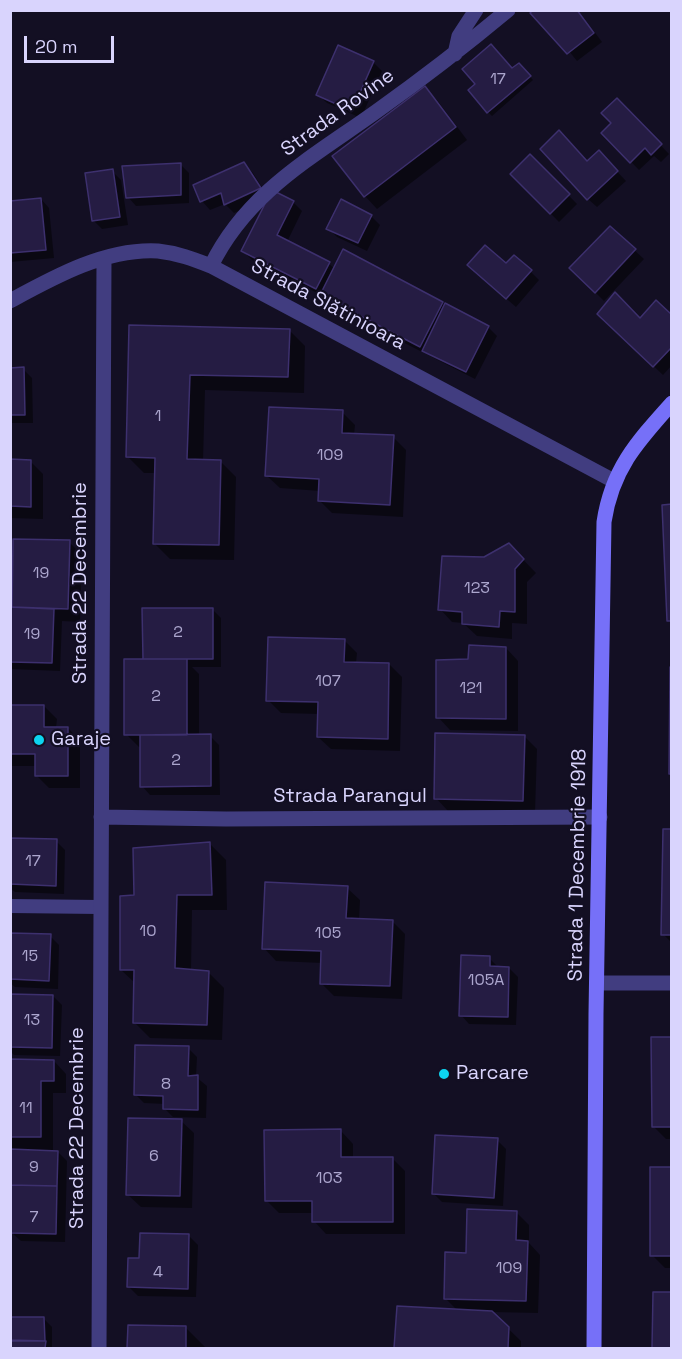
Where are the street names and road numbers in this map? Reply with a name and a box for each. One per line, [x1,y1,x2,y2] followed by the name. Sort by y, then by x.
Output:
[277,64,399,162] street label: Strada Rovine
[247,254,409,356] street label: Strada Slătinioara
[69,482,93,684] street label: Strada 22 Decembrie
[564,748,592,982] street label: Strada 1 Decembrie 1918
[273,785,427,809] street label: Strada Parangul
[66,1027,90,1229] street label: Strada 22 Decembrie

